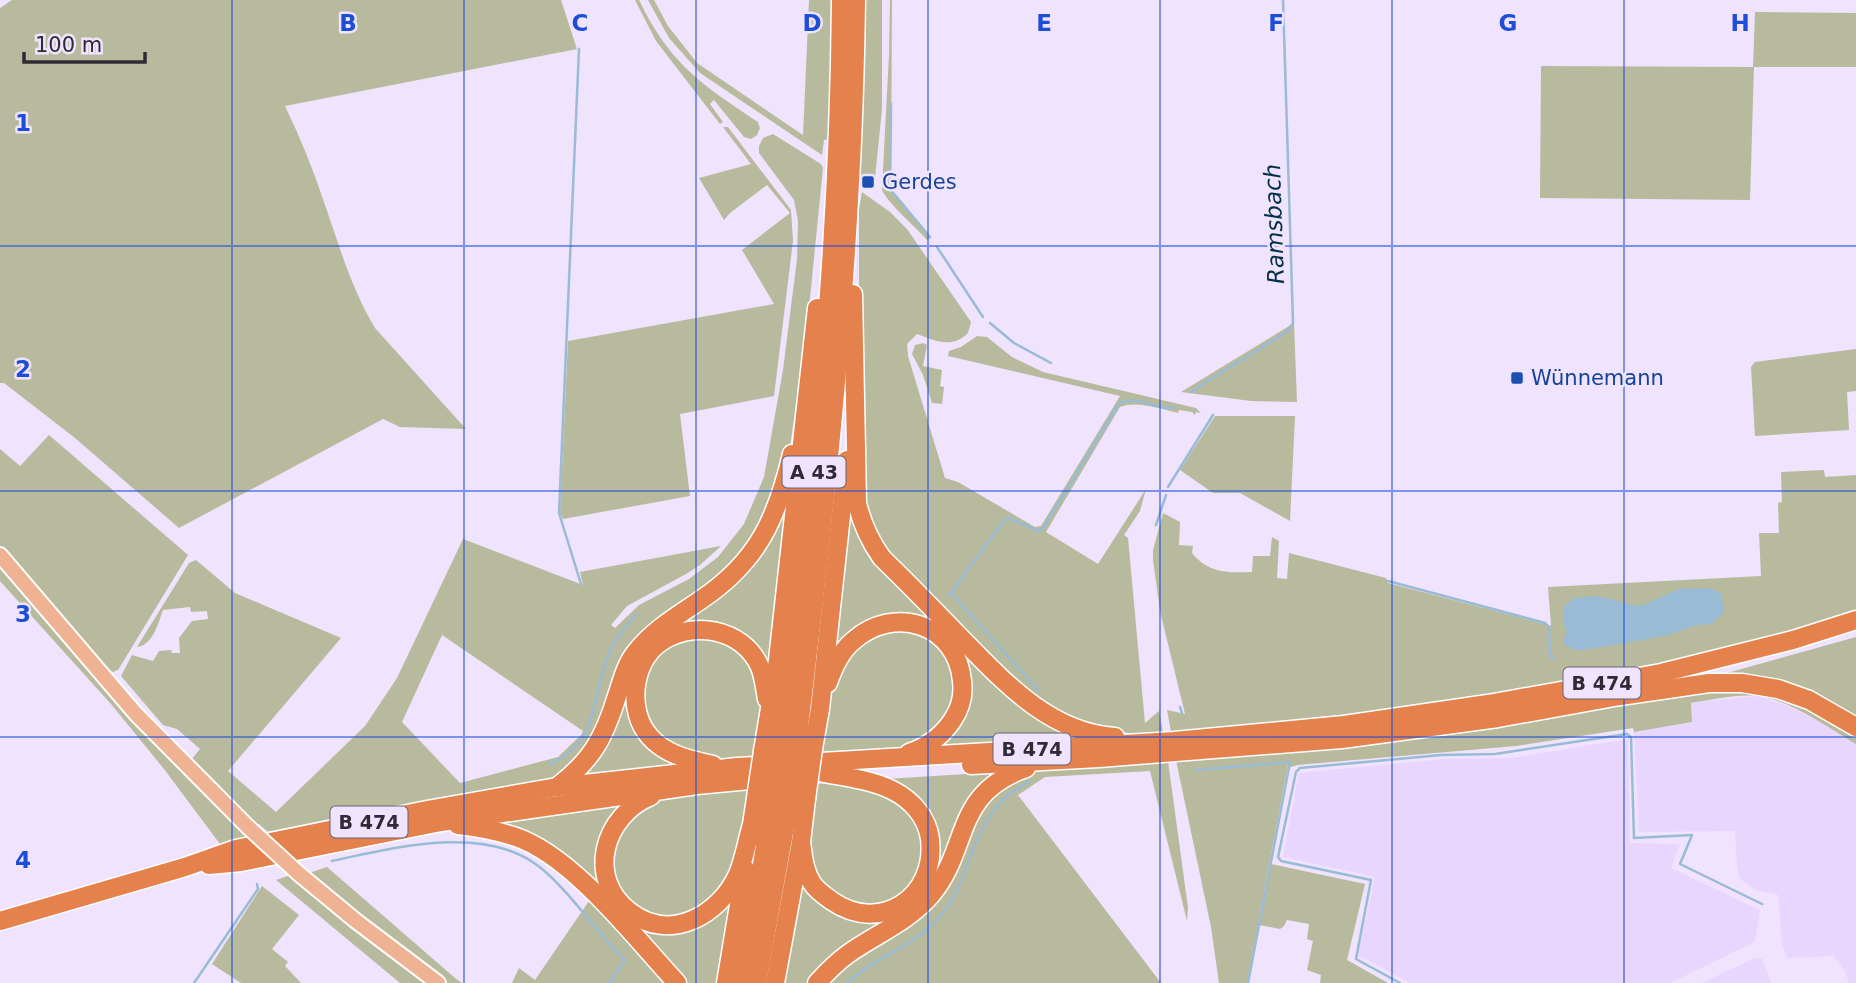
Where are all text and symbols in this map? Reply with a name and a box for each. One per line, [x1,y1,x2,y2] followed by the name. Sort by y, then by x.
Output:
[339,10,357,36] text: B
[572,10,588,36] text: C
[802,10,822,36] text: D
[1036,10,1052,36] text: E
[1268,10,1284,36] text: F
[1499,10,1517,36] text: G
[1730,10,1750,36] text: H
[24,21,145,65] scale bar
[35,33,102,57] text: 100 m
[15,110,31,136] text: 1
[1259,163,1289,285] water label: Ramsbach
[882,170,957,194] place label: Gerdes
[860,174,876,190] marker: Gerdes
[15,356,31,382] text: 2
[1531,366,1664,390] place label: Wünnemann
[1509,370,1525,386] marker: Wünnemann
[782,457,846,488] road number: A 43
[15,601,31,627] text: 3
[1564,668,1640,698] road number: B 474
[993,734,1070,764] road number: B 474
[330,806,408,838] road number: B 474
[15,847,31,873] text: 4

